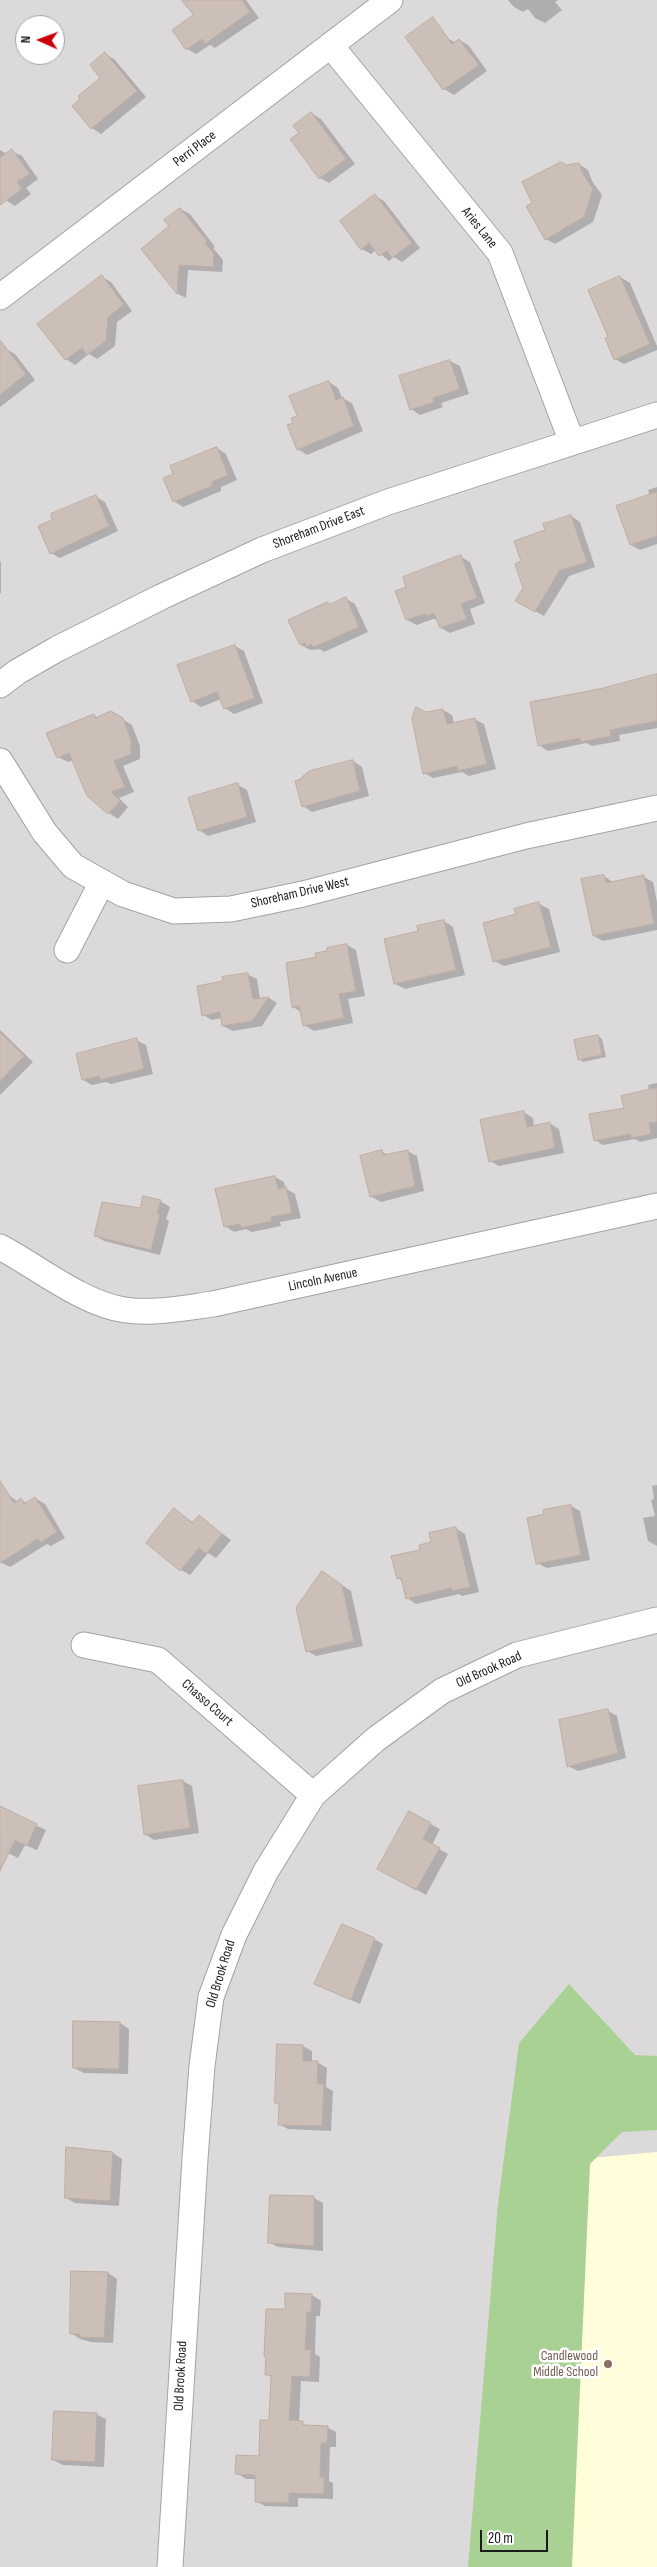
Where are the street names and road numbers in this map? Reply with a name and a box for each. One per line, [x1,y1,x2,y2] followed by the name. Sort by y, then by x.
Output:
[170,127,220,171] street label: Perri Place
[457,204,501,252] street label: Aries Lane
[271,503,367,553] street label: Shoreham Drive East
[249,874,351,912] street label: Shoreham Drive West
[287,1264,359,1296] street label: Lincoln Avenue
[454,1648,524,1692] street label: Old Brook Road
[178,1676,236,1730] street label: Chasso Court
[203,1938,239,2010] street label: Old Brook Road
[171,2341,191,2411] street label: Old Brook Road

